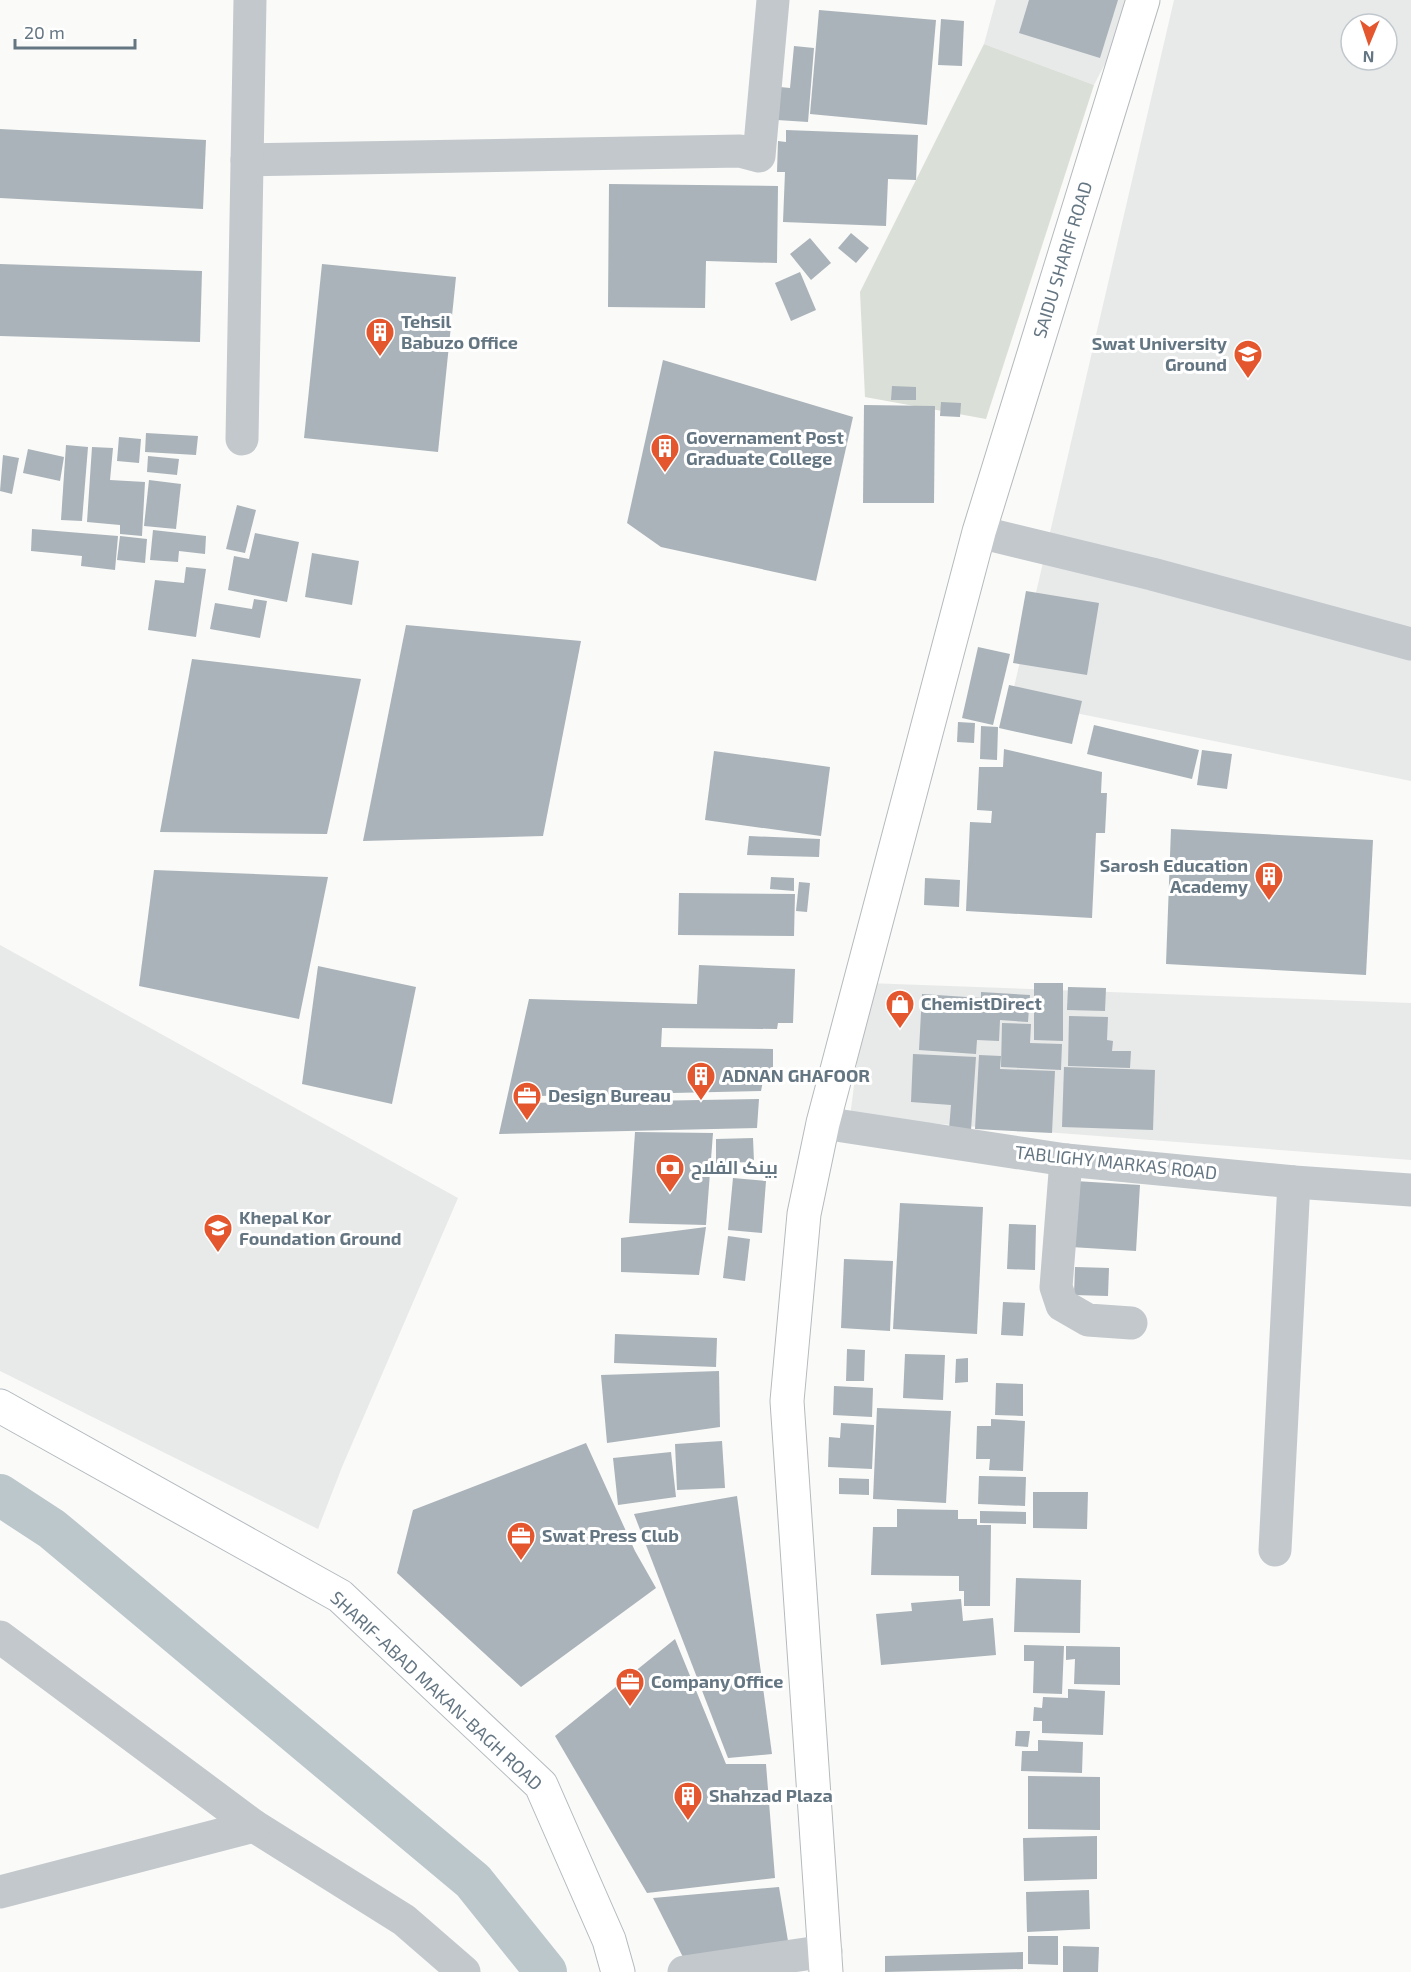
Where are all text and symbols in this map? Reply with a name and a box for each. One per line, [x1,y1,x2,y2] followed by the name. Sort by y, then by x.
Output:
[15,12,135,50] scale bar
[1339,12,1399,72] north arrow
[24,21,65,43] text: 20 m
[1362,48,1375,67] text: N
[1028,179,1096,341] street label: SAIDU SHARIF ROAD
[401,310,518,353] place label: Tehsil Babuzo Office
[364,316,396,358] building icon: Tehsil Babuzo Office
[1092,332,1228,375] place label: Swat University Ground
[1232,338,1264,380] school or university icon: Swat University Ground
[686,426,844,469] place label: Governament Post Graduate College
[649,432,681,474] building icon: Governament Post Graduate College
[1100,854,1249,897] place label: Sarosh Education Academy
[1253,860,1285,902] building icon: Sarosh Education Academy
[884,988,916,1030] shop icon: ChemistDirect
[921,992,1042,1014] place label: ChemistDirect
[685,1060,717,1102] building icon: ADNAN GHAFOOR
[722,1064,870,1086] place label: ADNAN GHAFOOR
[511,1080,543,1122] office icon: Design Bureau
[548,1084,671,1106] place label: Design Bureau
[1014,1140,1218,1184] street label: TABLIGHY MARKAS ROAD
[654,1152,686,1194] bank icon: بینک الفلاح
[691,1156,778,1180] place label: بینک الفلاح
[239,1206,402,1249] place label: Khepal Kor Foundation Ground
[202,1212,234,1254] school or university icon: Khepal Kor Foundation Ground
[505,1520,537,1562] office icon: Swat Press Club
[542,1524,679,1546] place label: Swat Press Club
[326,1586,547,1794] street label: SHARIF-ABAD MAKAN-BAGH ROAD
[614,1666,646,1708] office icon: Company Office
[651,1670,783,1692] place label: Company Office
[672,1780,704,1822] building icon: Shahzad Plaza
[709,1784,833,1806] place label: Shahzad Plaza

